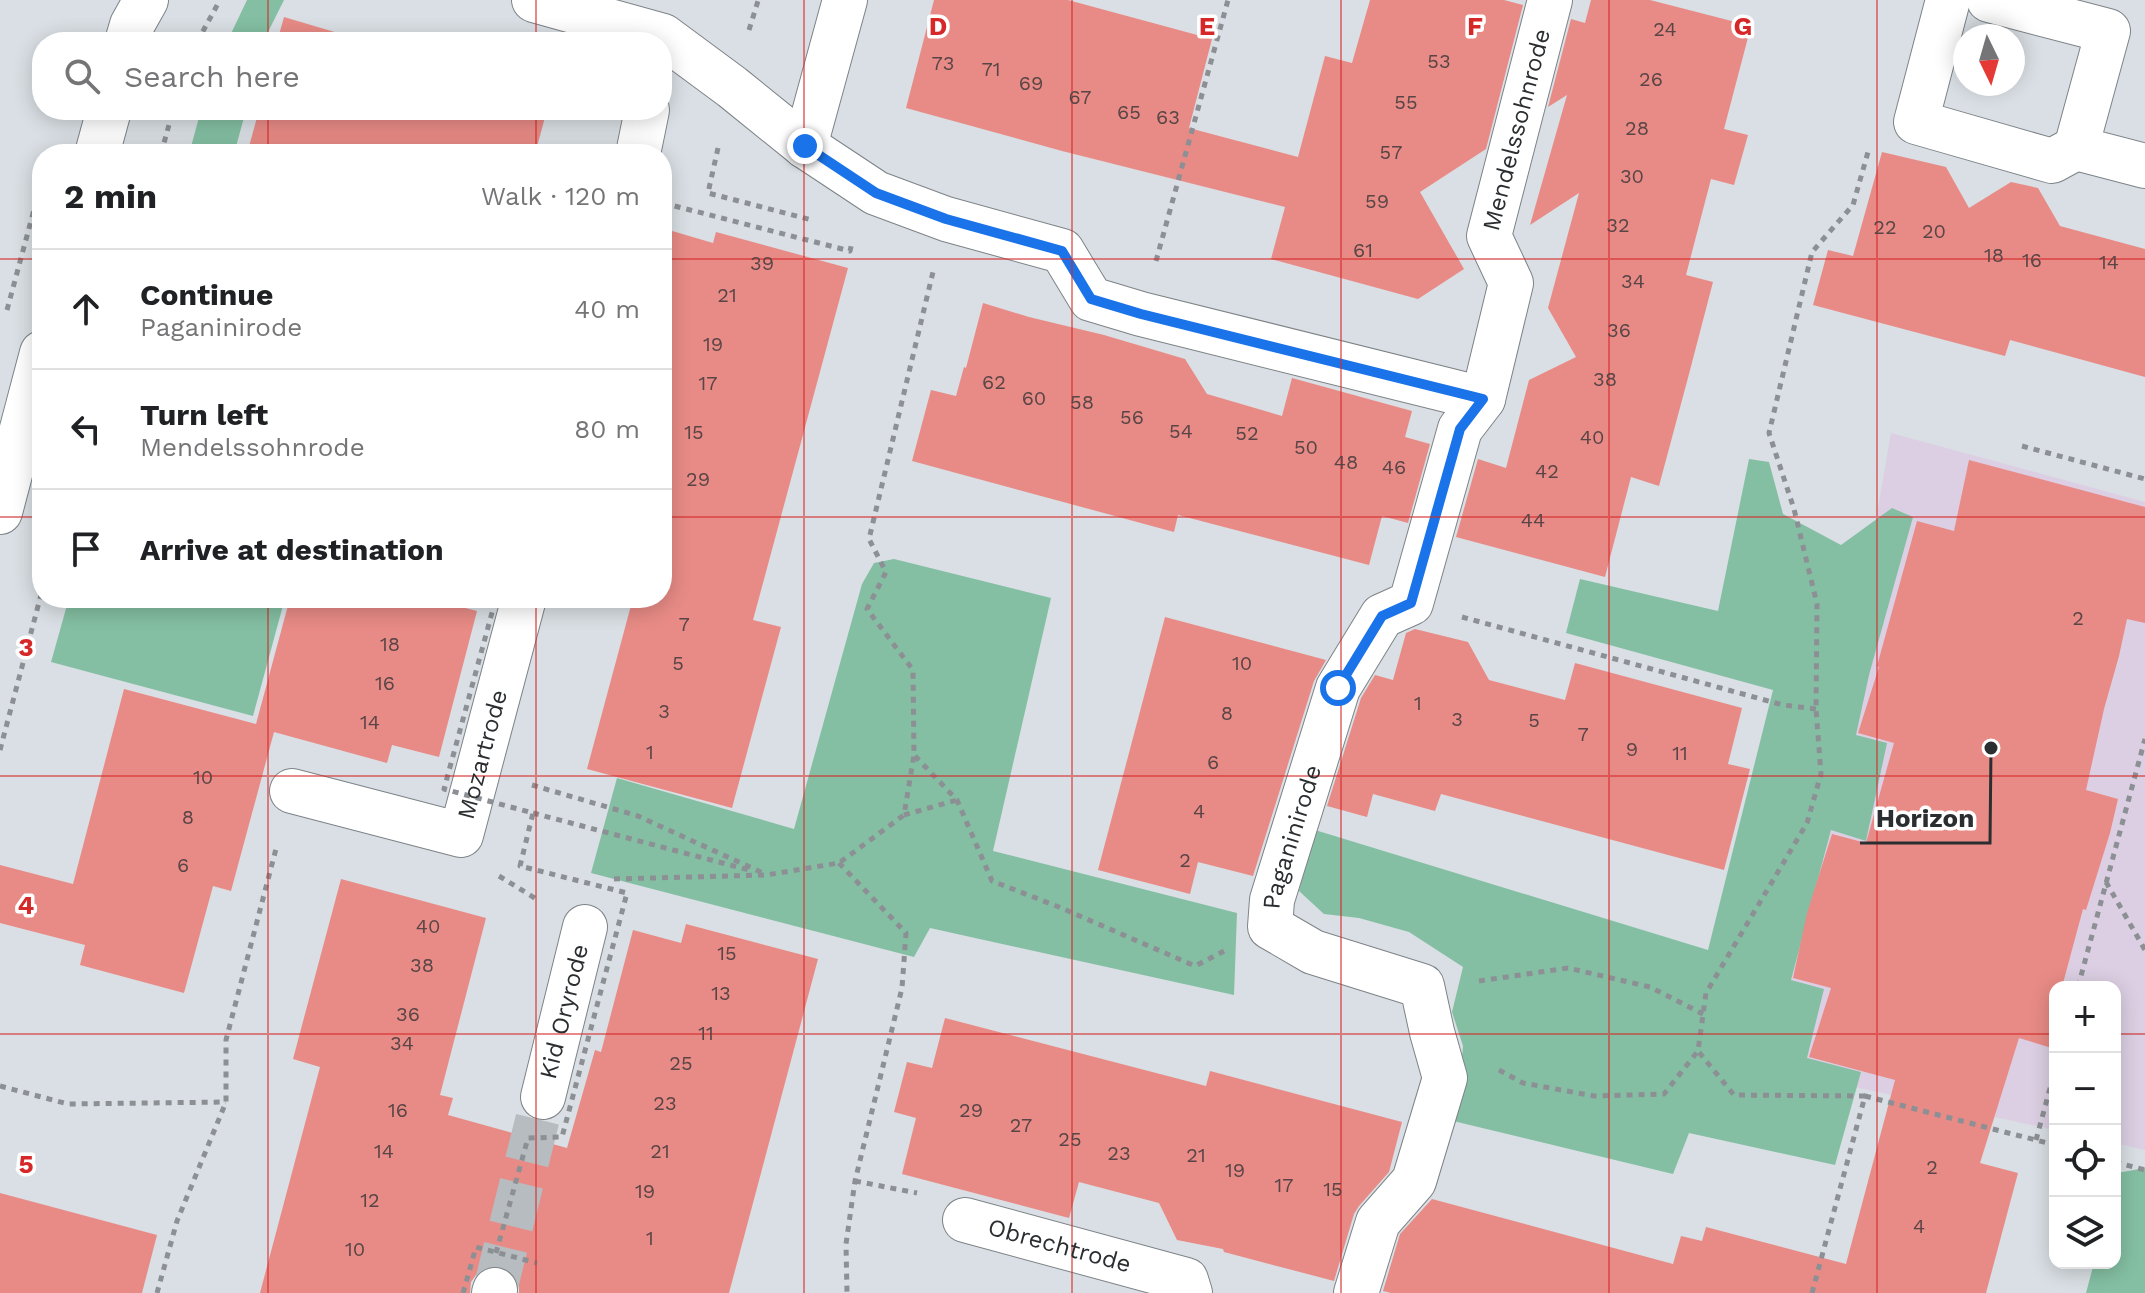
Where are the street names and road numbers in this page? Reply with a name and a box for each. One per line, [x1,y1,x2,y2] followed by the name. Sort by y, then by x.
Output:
[1477,26,1556,234] street label: Mendelssohnrode
[452,687,513,822] street label: Mozartrode
[1257,762,1327,910] street label: Paganinirode
[534,941,594,1082] street label: Kid Oryrode
[985,1213,1134,1278] street label: Obrechtrode

